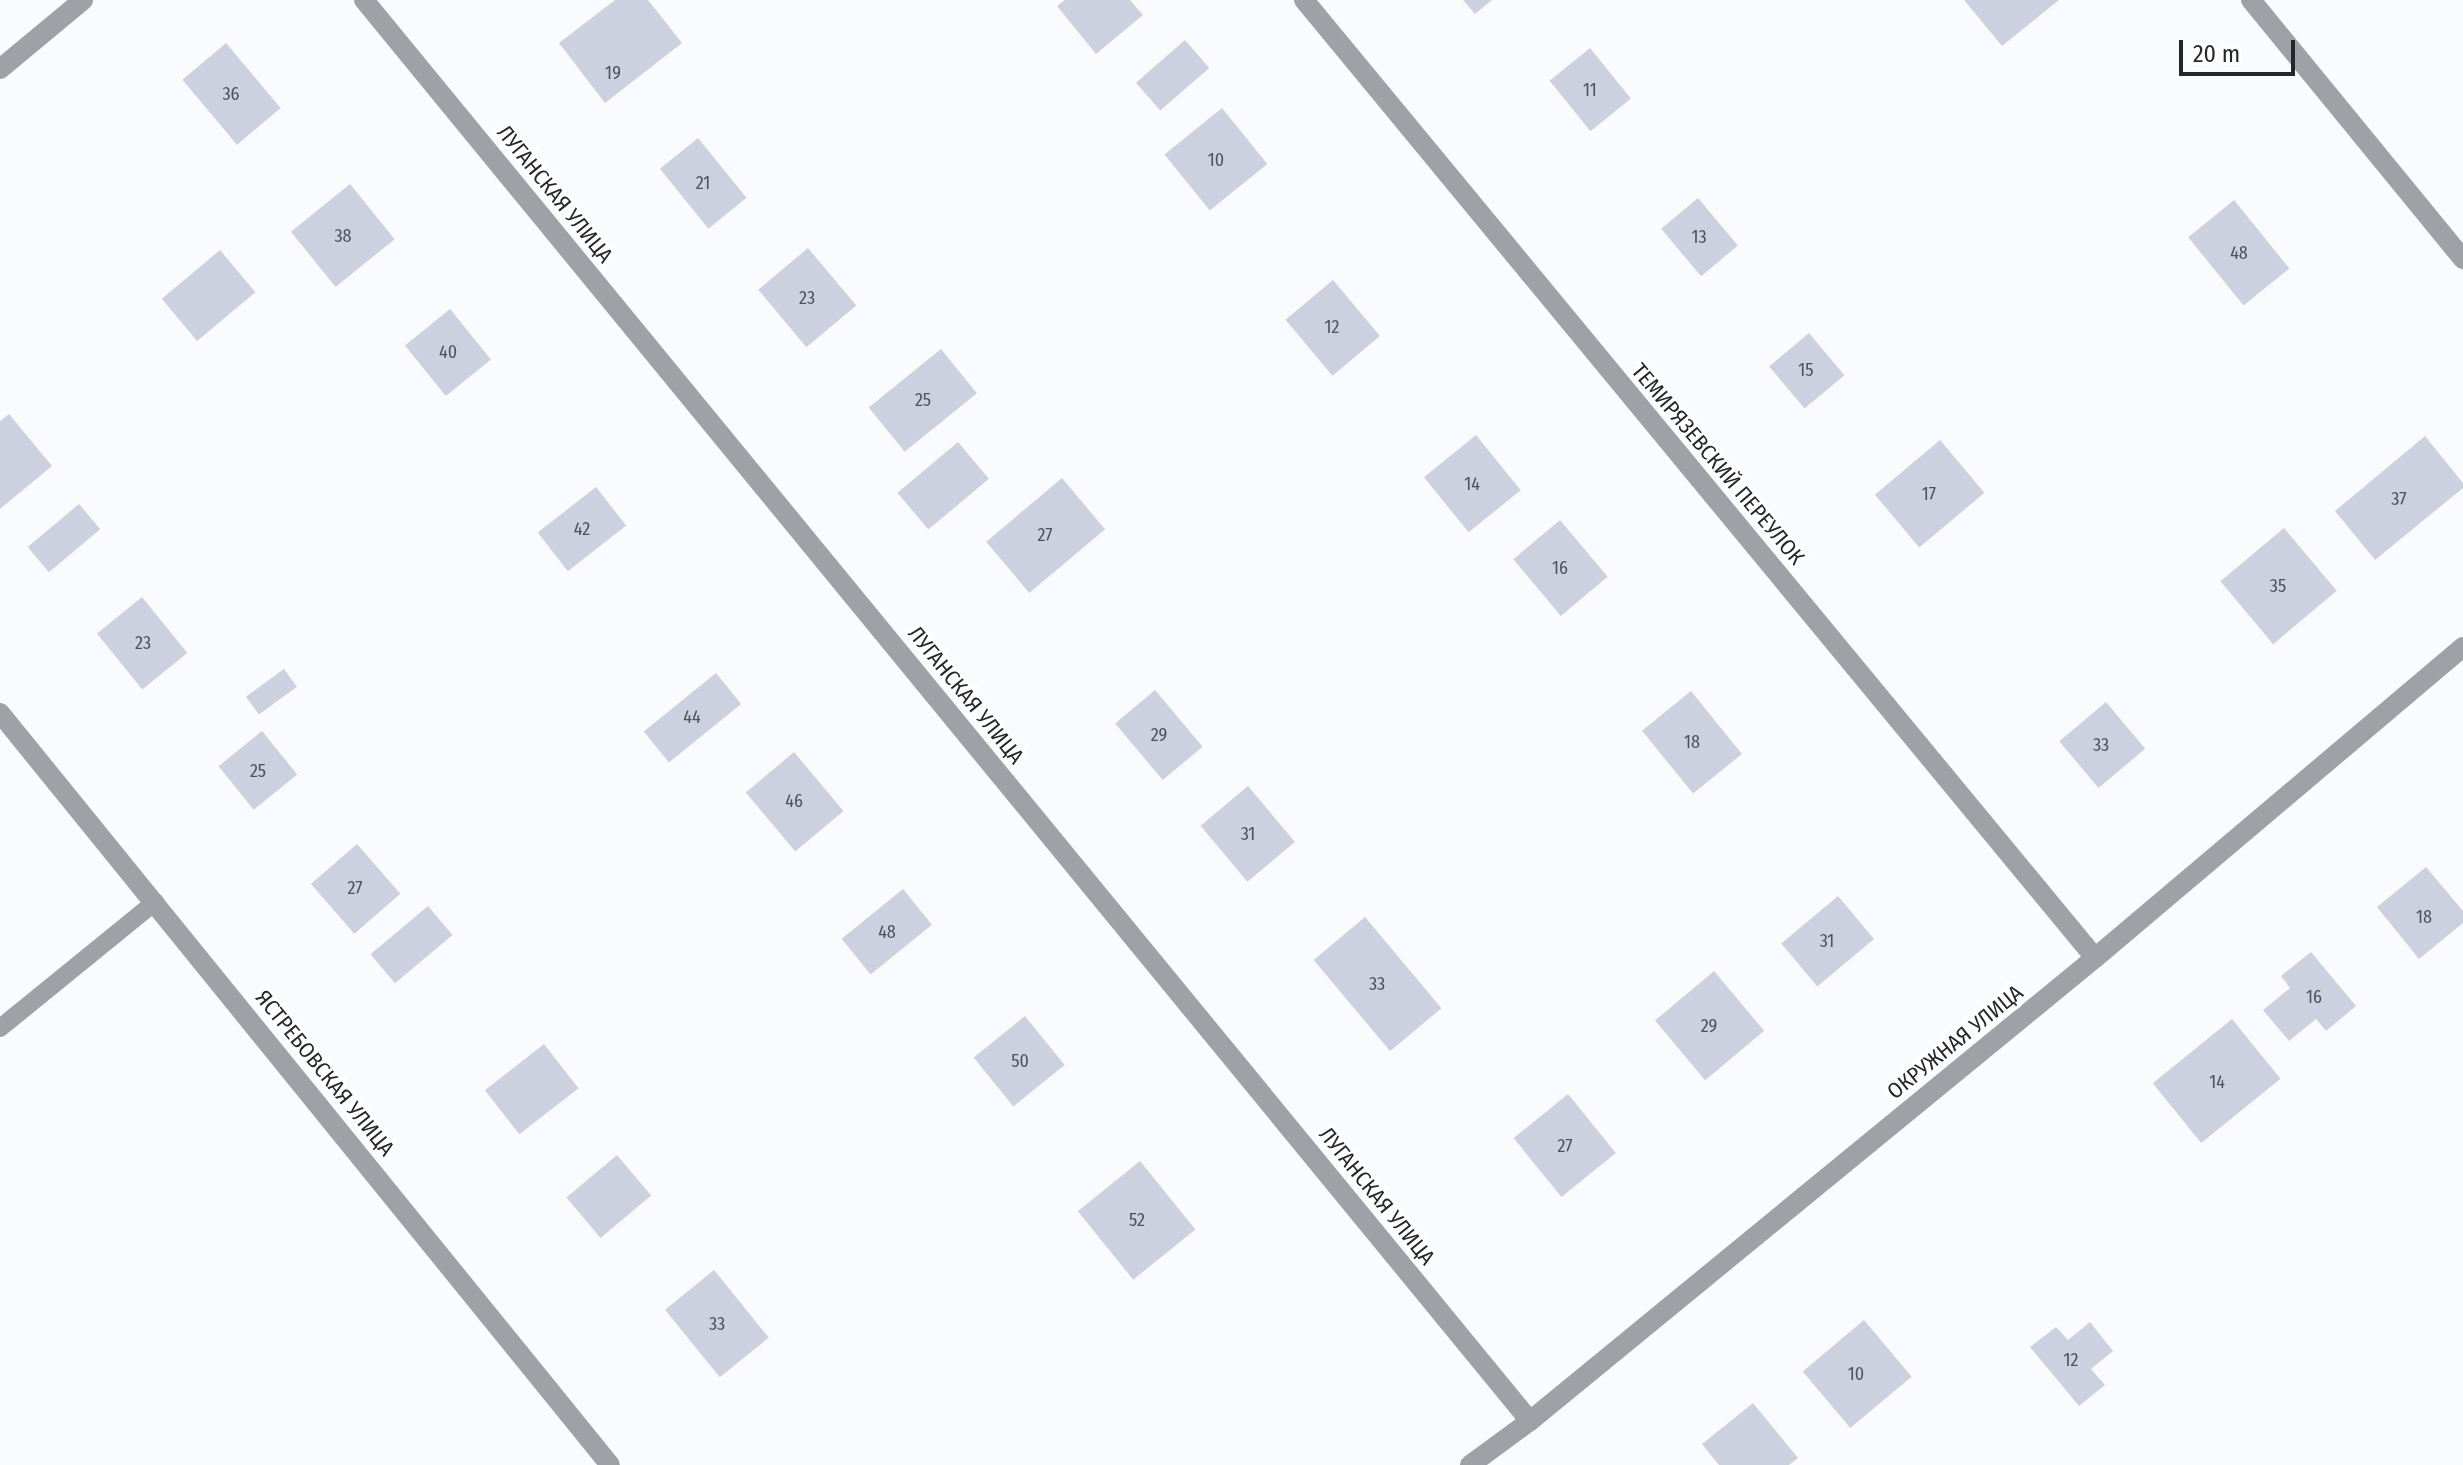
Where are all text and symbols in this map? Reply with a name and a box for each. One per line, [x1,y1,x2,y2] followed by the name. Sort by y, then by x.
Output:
[2183,24,2299,74] scale bar
[2193,40,2240,68] text: 20 m
[605,62,621,84] house number: 19
[1583,79,1597,101] house number: 11
[222,83,240,105] house number: 36
[491,120,619,268] street label: ЛУГАНСКАЯ УЛИЦА
[1208,149,1224,171] house number: 10
[696,172,710,194] house number: 21
[334,225,352,247] house number: 38
[1691,226,1707,248] house number: 13
[2230,242,2248,264] house number: 48
[799,287,815,309] house number: 23
[1325,316,1339,338] house number: 12
[439,341,457,363] house number: 40
[1626,358,1810,570] street label: ТЕМИРЯЗЕВСКИЙ ПЕРЕУЛОК
[1798,359,1814,381] house number: 15
[915,389,931,411] house number: 25
[1464,473,1480,495] house number: 14
[1922,483,1936,505] house number: 17
[2391,488,2407,510] house number: 37
[574,518,590,540] house number: 42
[1037,524,1053,546] house number: 27
[1552,557,1568,579] house number: 16
[2270,575,2286,597] house number: 35
[902,621,1030,769] street label: ЛУГАНСКАЯ УЛИЦА
[135,632,151,654] house number: 23
[683,706,701,728] house number: 44
[1151,724,1167,746] house number: 29
[1684,731,1700,753] house number: 18
[2093,734,2109,756] house number: 33
[250,760,266,782] house number: 25
[785,790,803,812] house number: 46
[1241,823,1255,845] house number: 31
[347,877,363,899] house number: 27
[2416,906,2432,928] house number: 18
[878,921,896,943] house number: 48
[1820,930,1834,952] house number: 31
[1369,973,1385,995] house number: 33
[1882,979,2028,1105] street label: ОКРУЖНАЯ УЛИЦА
[250,985,400,1161] street label: ЯСТРЕБОВСКАЯ УЛИЦА
[2306,986,2322,1008] house number: 16
[1701,1015,1717,1037] house number: 29
[1011,1050,1029,1072] house number: 50
[2209,1071,2225,1093] house number: 14
[1313,1122,1441,1270] street label: ЛУГАНСКАЯ УЛИЦА
[1557,1135,1573,1157] house number: 27
[1129,1209,1145,1231] house number: 52
[709,1313,725,1335] house number: 33
[2064,1349,2078,1371] house number: 12
[1848,1363,1864,1385] house number: 10

